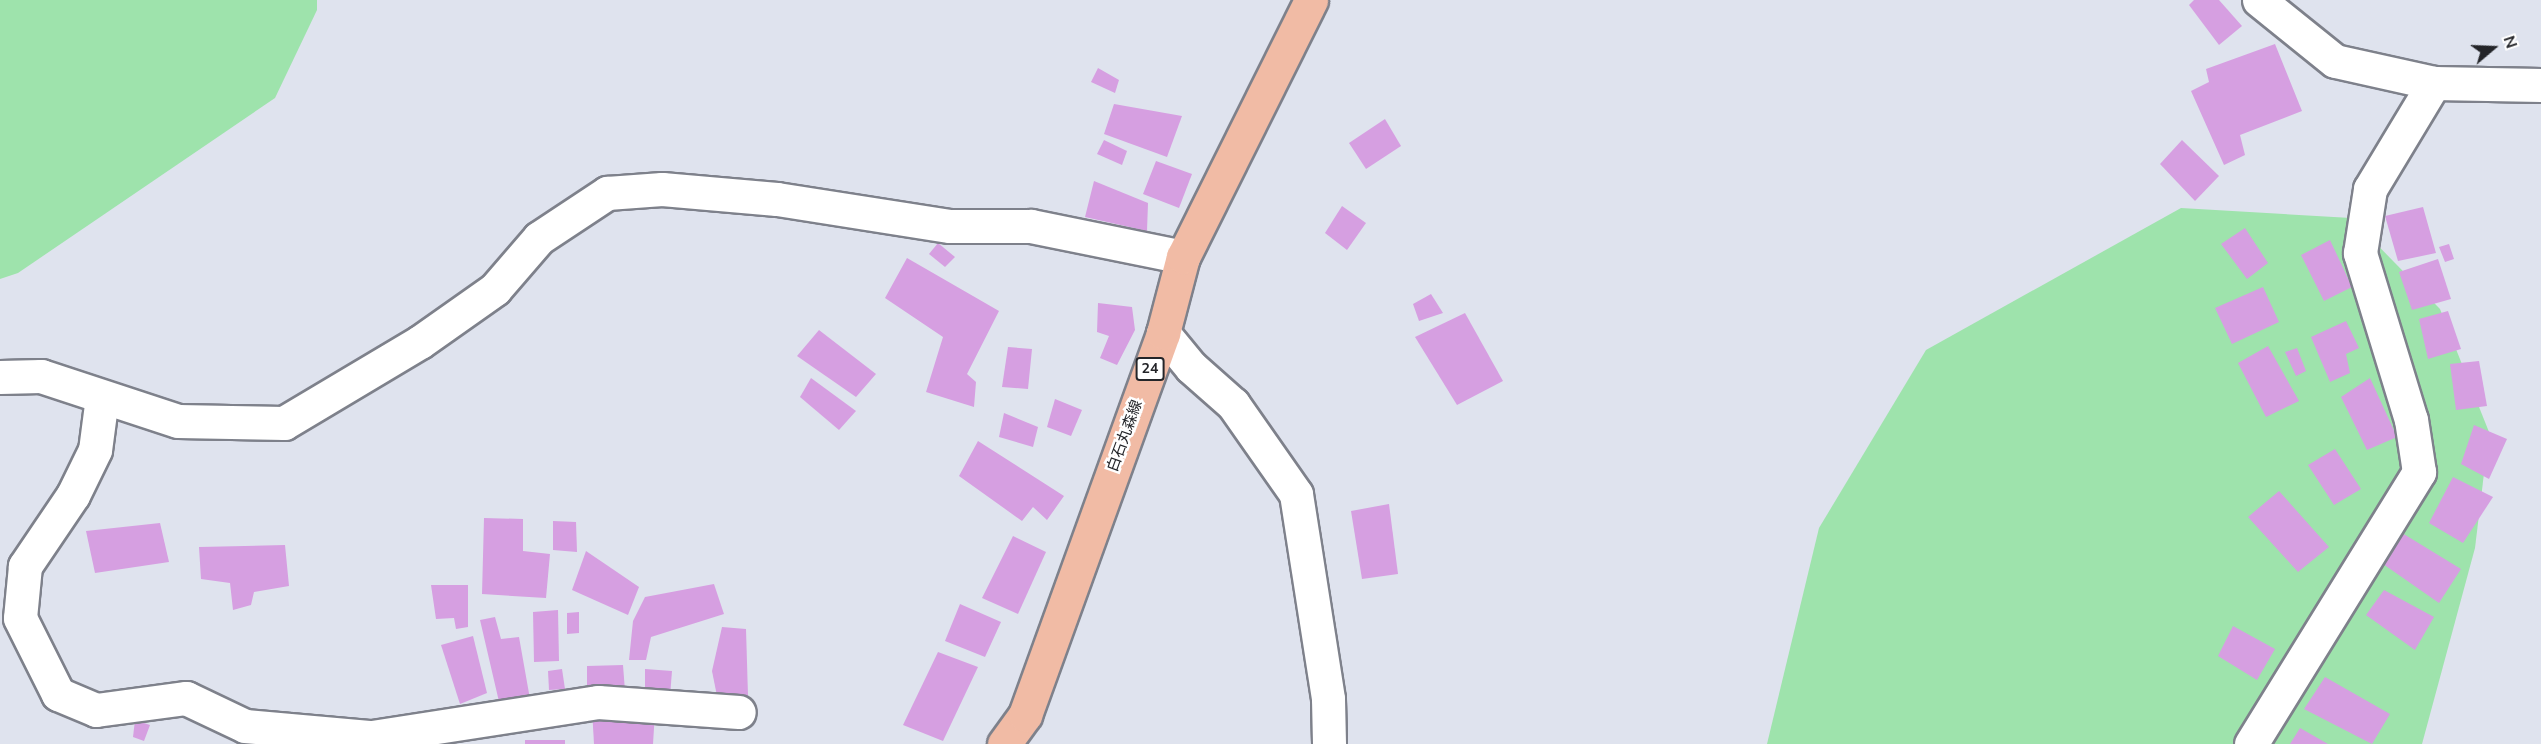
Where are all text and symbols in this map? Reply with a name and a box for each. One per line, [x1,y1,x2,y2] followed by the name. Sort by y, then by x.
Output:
[2463,18,2523,78] north arrow
[2498,33,2522,51] text: N
[1135,358,1165,380] road number: 24
[1104,398,1146,474] street label: 白石丸森線

